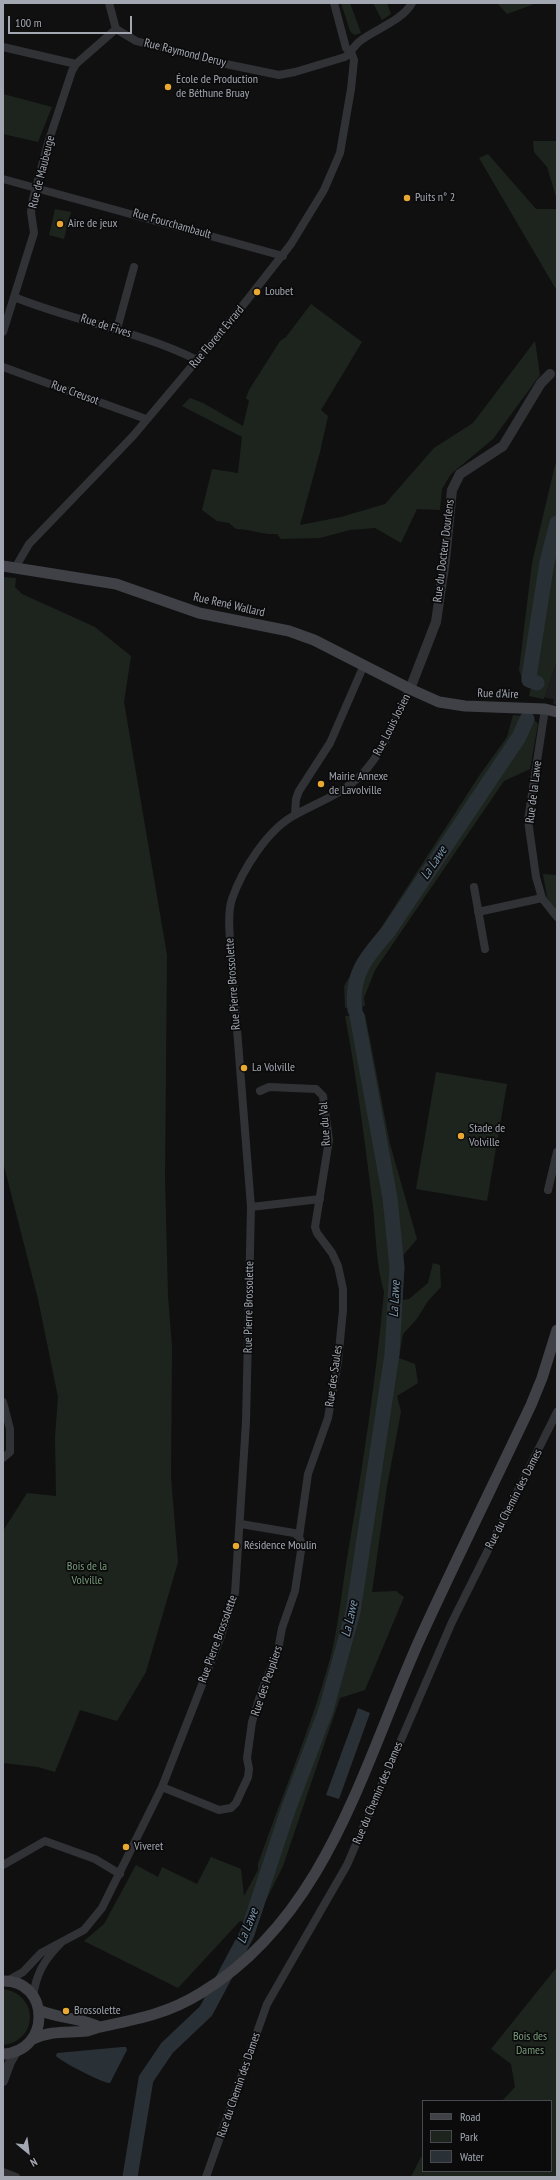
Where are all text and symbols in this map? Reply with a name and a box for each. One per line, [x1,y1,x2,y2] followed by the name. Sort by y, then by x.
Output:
[10,8,134,34] scale bar
[15,15,42,30] text: 100 m
[143,36,227,70] street label: Rue Raymond Deruy
[176,73,258,101] place label: École de Production de Béthune Bruay
[163,82,173,92] marker: École de Production de Béthune Bruay
[26,134,58,210] street label: Rue de Maubeuge
[415,191,455,205] place label: Puits n° 2
[402,193,412,203] marker: Puits n° 2
[131,206,213,242] street label: Rue Fourchambault
[68,217,117,231] place label: Aire de jeux
[55,219,65,229] marker: Aire de jeux
[265,285,293,299] place label: Loubet
[252,287,262,297] marker: Loubet
[187,303,247,371] street label: Rue Florent Evrard
[79,311,133,341] street label: Rue de Fives
[49,378,101,408] street label: Rue Creusot
[431,499,457,603] street label: Rue du Docteur Dourlens
[192,590,266,620] street label: Rue René Wallard
[477,686,519,702] street label: Rue d'Aire
[370,692,414,758] street label: Rue Louis Josien
[523,760,545,824] street label: Rue de la Lawe
[329,770,388,798] place label: Mairie Annexe de Lavolville
[316,779,326,789] marker: Mairie Annexe de Lavolville
[417,844,451,882] water label: La Lawe
[223,938,243,1030] street label: Rue Pierre Brossolette
[252,1061,295,1075] place label: La Volville
[239,1063,249,1073] marker: La Volville
[316,1102,334,1146] street label: Rue du Val
[469,1122,505,1150] place label: Stade de Volville
[456,1131,466,1141] marker: Stade de Volville
[241,1261,257,1353] street label: Rue Pierre Brossolette
[386,1280,404,1318] water label: La Lawe
[323,1344,345,1408] street label: Rue des Saules
[483,1447,545,1551] street label: Rue du Chemin des Dames
[244,1539,317,1553] place label: Résidence Moulin
[231,1541,241,1551] marker: Résidence Moulin
[67,1560,107,1588] park label: Bois de la Volville
[195,1593,241,1685] street label: Rue Pierre Brossolette
[338,1599,362,1639] water label: La Lawe
[248,1644,286,1718] street label: Rue des Peupliers
[350,1740,406,1846] street label: Rue du Chemin des Dames
[134,1840,163,1854] place label: Viveret
[121,1842,131,1852] marker: Viveret
[234,1906,262,1946] water label: La Lawe
[74,2004,121,2018] place label: Brossolette
[61,2006,71,2016] marker: Brossolette
[513,2030,547,2058] park label: Bois des Dames
[214,2031,264,2139] street label: Rue du Chemin des Dames
[422,2100,552,2172] legend
[460,2109,480,2124] text: Road
[460,2129,478,2144] text: Park
[8,2132,48,2172] north arrow
[460,2149,484,2164] text: Water
[28,2155,40,2170] text: N

